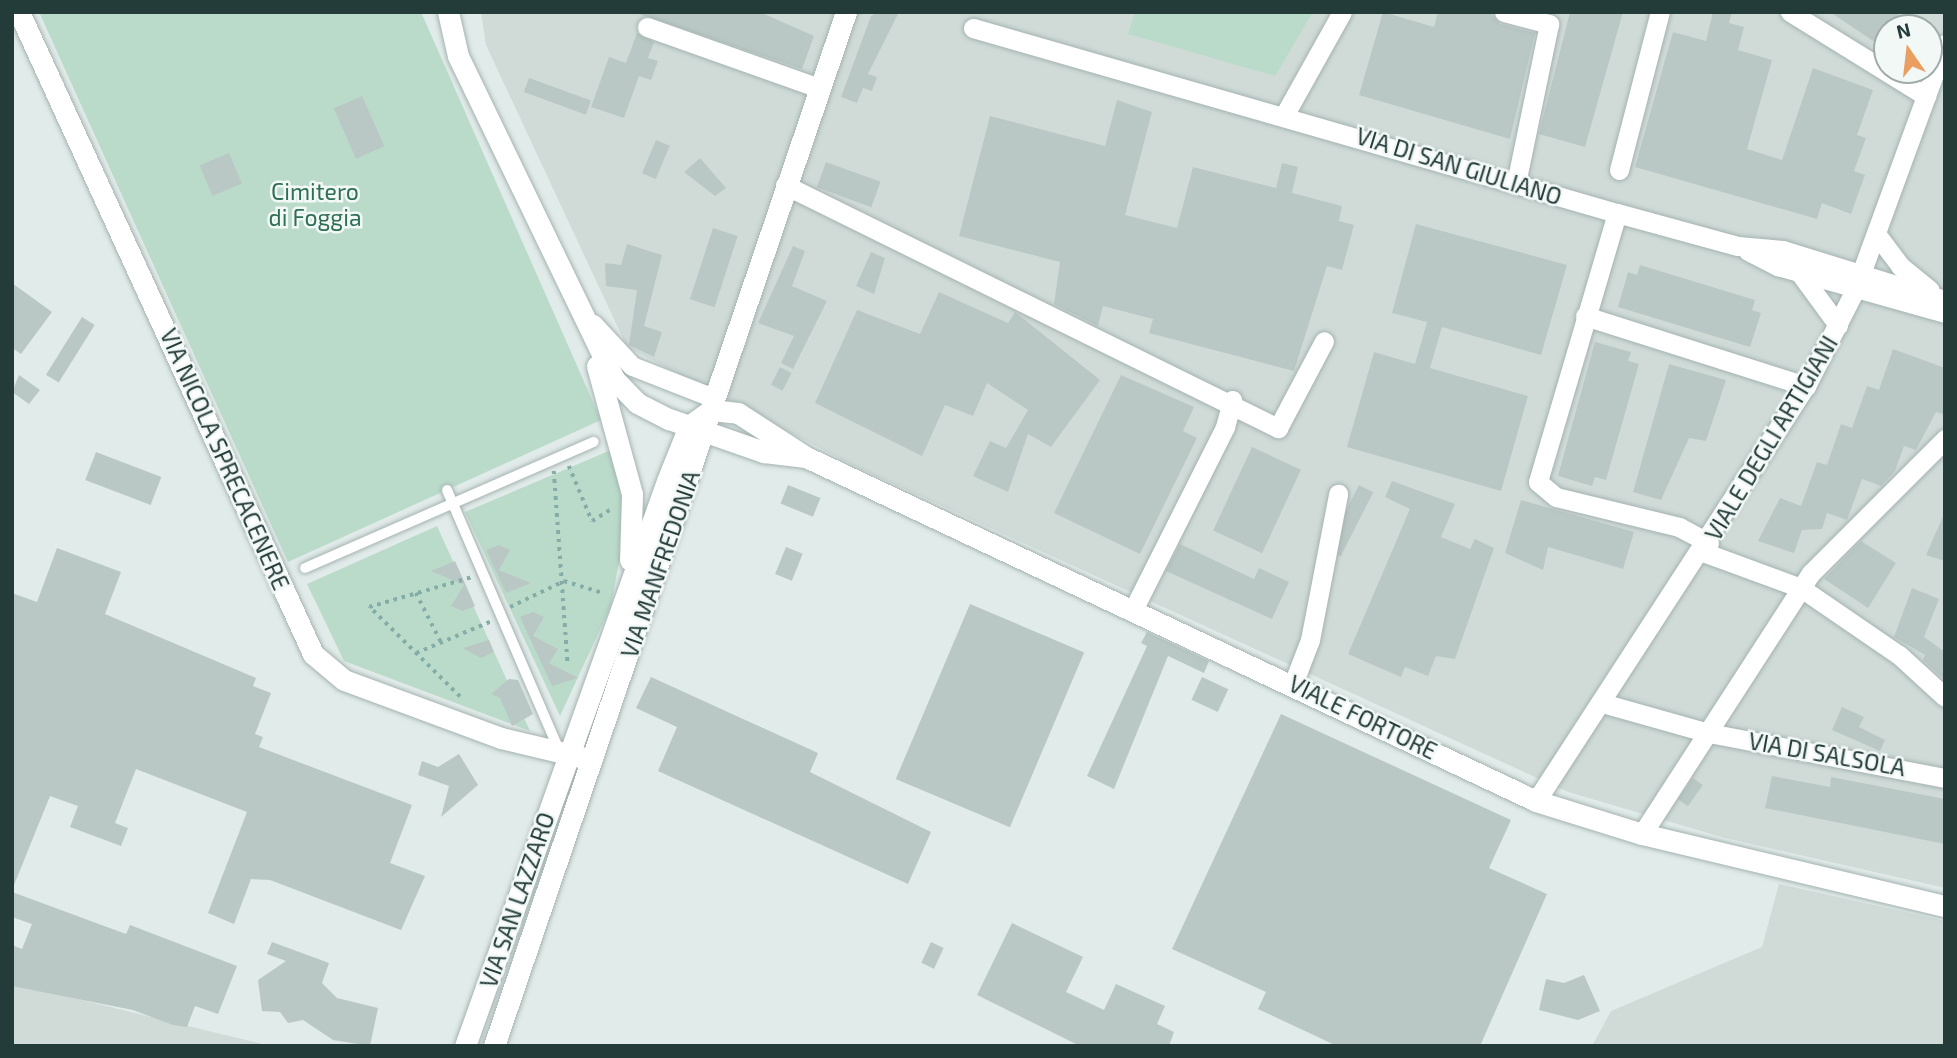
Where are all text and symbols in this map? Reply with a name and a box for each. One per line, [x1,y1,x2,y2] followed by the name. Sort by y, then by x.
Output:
[1873,14,1943,84] north arrow
[1894,17,1913,43] text: N
[1353,122,1565,210] street label: VIA DI SAN GIULIANO
[268,177,362,231] park label: Cimitero di Foggia
[155,324,295,594] street label: VIA NICOLA SPRECACENERE
[1699,330,1843,546] street label: VIALE DEGLI ARTIGIANI
[615,466,705,662] street label: VIA MANFREDONIA
[1284,669,1442,765] street label: VIALE FORTORE
[1746,727,1908,781] street label: VIA DI SALSOLA
[474,808,560,992] street label: VIA SAN LAZZARO

